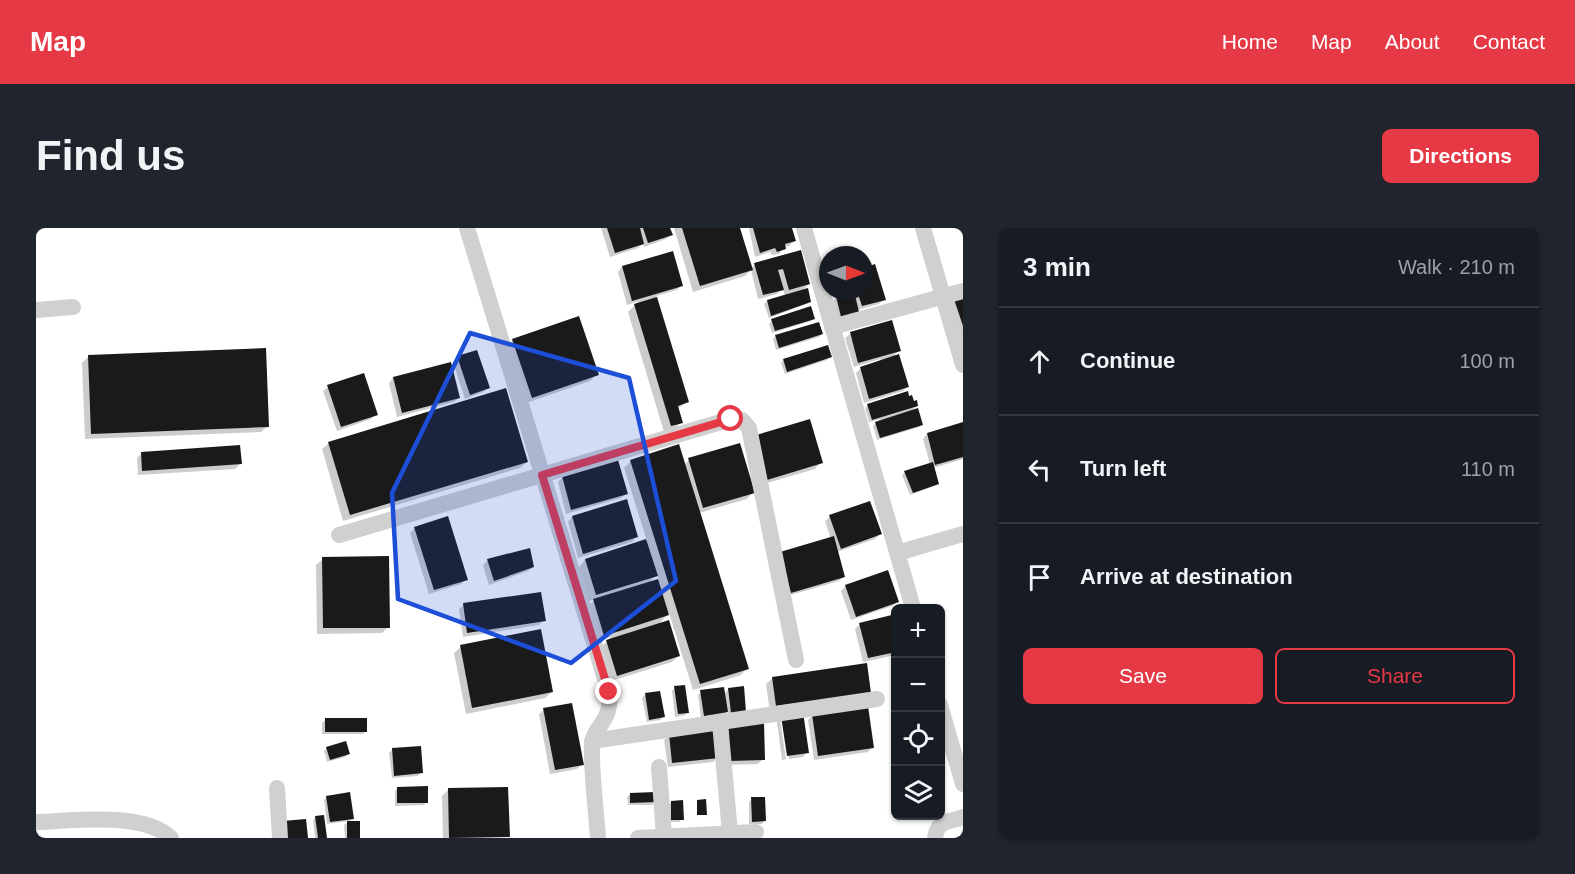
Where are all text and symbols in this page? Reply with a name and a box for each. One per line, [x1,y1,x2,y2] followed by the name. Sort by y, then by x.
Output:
[30,26,86,57] text: Map
[1222,30,1278,53] text: Home
[1311,30,1352,53] text: Map
[1385,30,1440,53] text: About
[1473,30,1545,53] text: Contact
[1382,129,1539,183] button: Directions
[36,132,185,179] text: Find us
[819,246,873,300] north arrow
[1023,252,1091,282] text: 3 min
[1398,256,1515,278] text: Walk · 210 m
[1023,345,1056,378] icon: ahead
[1080,348,1175,373] text: Continue
[1459,350,1515,372] text: 100 m
[717,405,743,431] route start
[1023,453,1056,486] icon: left
[1080,456,1166,481] text: Turn left
[1461,458,1515,480] text: 110 m
[1023,561,1056,594] icon: arrive
[1080,564,1293,589] text: Arrive at destination
[891,604,945,820] map controls
[891,604,945,658] button: +
[1023,648,1263,704] button: Save
[1275,648,1515,704] button: Share
[891,658,945,712] button: −
[595,678,621,704] route end
[891,712,945,766] button: locate
[891,766,945,820] button: layers

